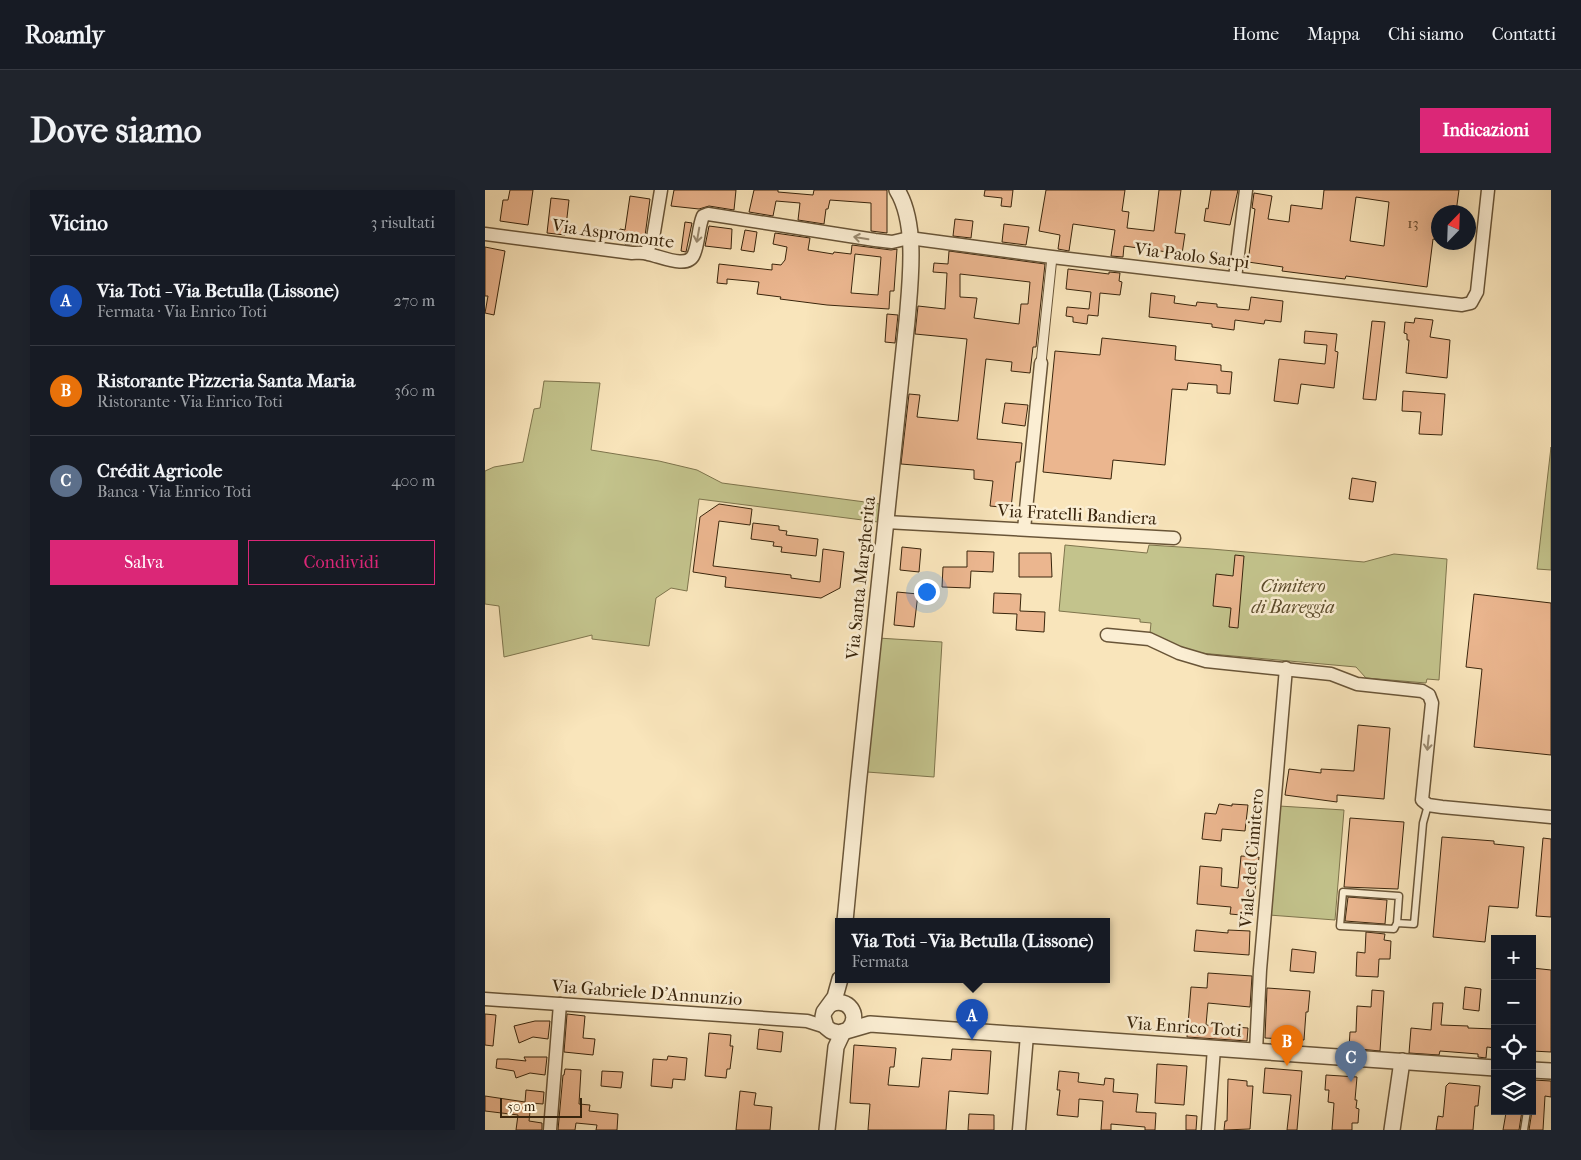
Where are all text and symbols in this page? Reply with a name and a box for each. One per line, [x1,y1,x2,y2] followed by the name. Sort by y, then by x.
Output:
[25,21,104,49] text: Roamly
[1232,24,1279,45] text: Home
[1307,24,1360,45] text: Mappa
[1388,24,1464,45] text: Chi siamo
[1492,24,1556,45] text: Contatti
[1420,108,1551,153] button: Indicazioni
[30,110,202,151] text: Dove siamo
[1431,205,1476,250] north arrow
[50,211,108,235] text: Vicino
[371,213,435,232] text: 3 risultati
[1407,214,1419,232] house number: 13
[550,215,676,253] street label: Via Aspromonte
[692,226,702,242] one-way arrow
[854,232,870,242] one-way arrow
[1132,238,1251,274] street label: Via Paolo Sarpi
[97,280,339,302] text: Via Toti - Via Betulla (Lissone)
[61,291,71,310] text: A
[394,291,435,310] text: 270 m
[97,302,267,321] text: Fermata · Via Enrico Toti
[97,370,355,392] text: Ristorante Pizzeria Santa Maria
[61,381,71,400] text: B
[394,381,435,400] text: 360 m
[97,392,283,411] text: Ristorante · Via Enrico Toti
[97,460,222,482] text: Crédit Agricole
[61,471,71,490] text: C
[391,471,435,490] text: 400 m
[97,482,251,501] text: Banca · Via Enrico Toti
[842,495,880,662] street label: Via Santa Margherita
[996,500,1158,530] street label: Via Fratelli Bandiera
[50,540,238,585] button: Salva
[248,540,435,585] button: Condividi
[1251,576,1335,618] park label: Cimitero di Bareggia
[914,579,940,605] your location
[1423,735,1433,751] one-way arrow
[1235,787,1269,930] street label: Viale del Cimitero
[835,918,1110,983] popup
[852,930,1093,952] text: Via Toti - Via Betulla (Lissone)
[1491,935,1536,1115] map controls
[1491,935,1536,980] button: +
[852,952,909,971] text: Fermata
[550,976,743,1010] street label: Via Gabriele D'Annunzio
[1491,980,1536,1025] button: −
[956,999,988,1040] pin: A
[1125,1012,1243,1042] street label: Via Enrico Toti
[1271,1025,1303,1066] pin: B
[1491,1025,1536,1070] button: locate
[1335,1041,1367,1082] pin: C
[1491,1070,1536,1115] button: layers
[500,1095,583,1118] scale bar
[507,1098,535,1115] text: 50 m

